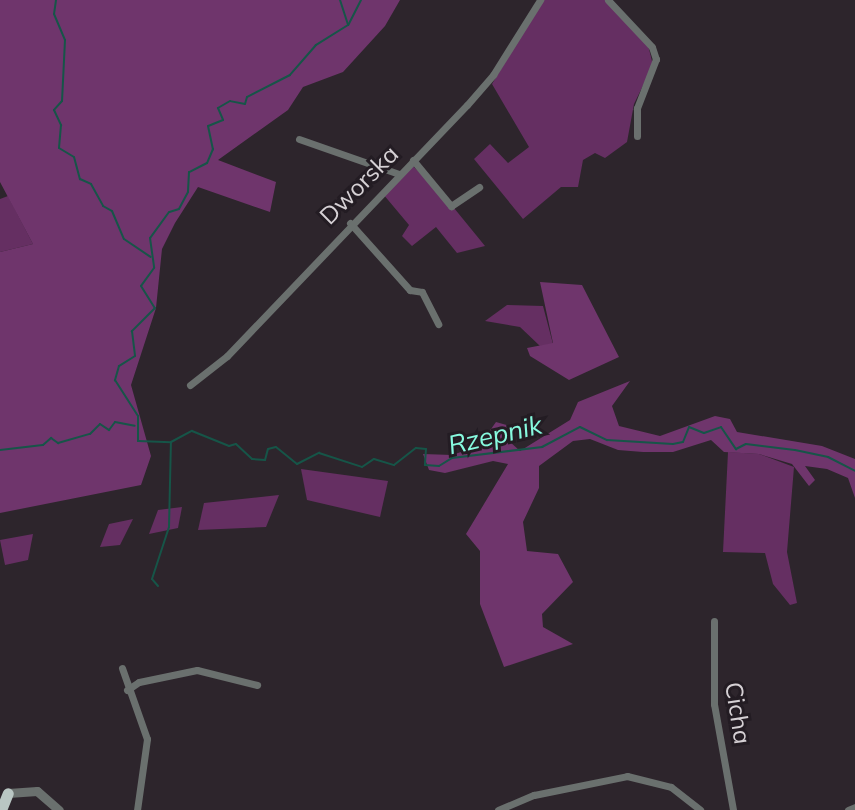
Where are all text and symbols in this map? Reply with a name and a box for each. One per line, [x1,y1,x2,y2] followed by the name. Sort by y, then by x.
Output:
[314,140,404,230] street label: Dworska
[445,409,545,461] water label: Rzepnik
[719,680,757,746] street label: Cicha

